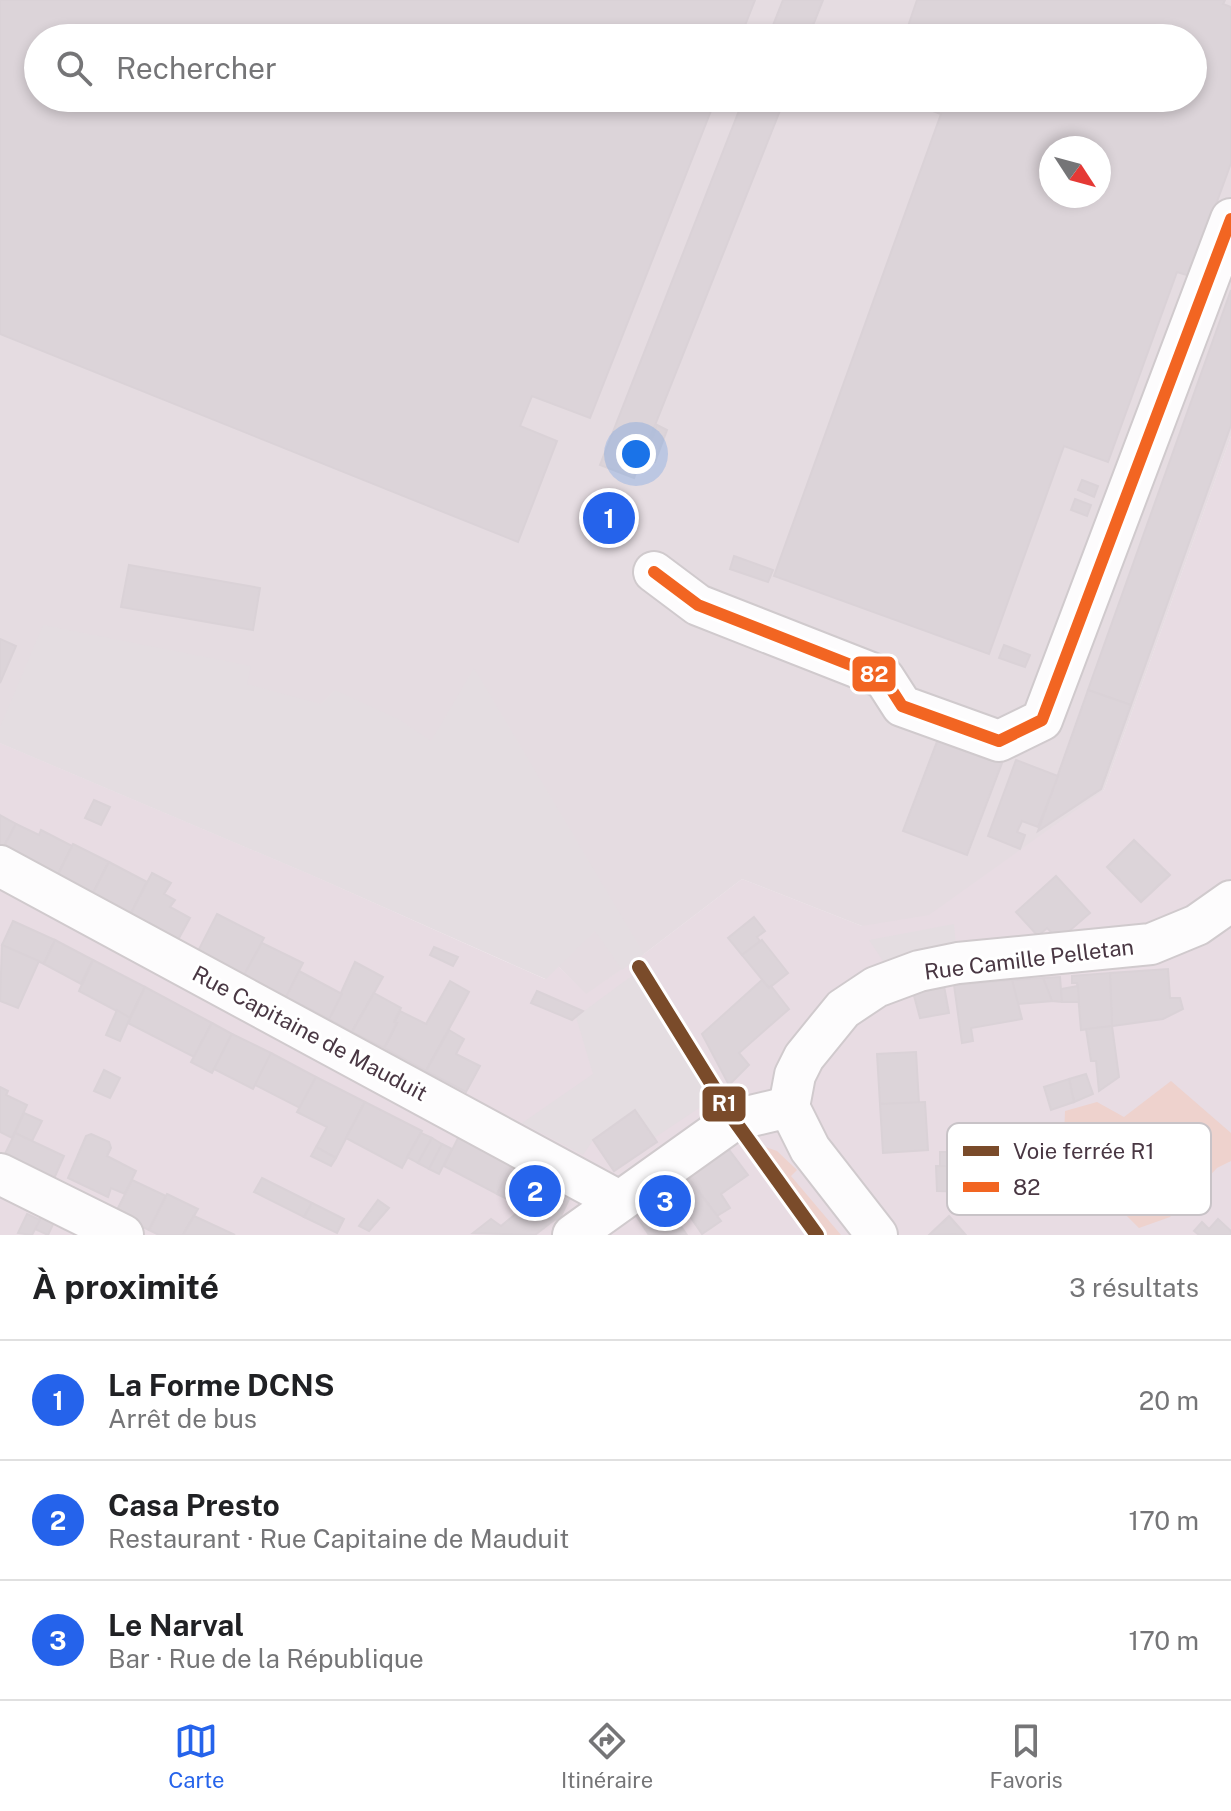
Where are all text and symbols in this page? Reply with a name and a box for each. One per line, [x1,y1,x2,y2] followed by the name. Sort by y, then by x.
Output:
[24,24,1207,112] search box
[52,46,96,90] icon: search
[116,50,277,86] text: Rechercher
[1039,136,1111,208] north arrow
[616,434,656,474] your location
[583,488,635,548] pin: 1
[851,655,897,693] line badge: 82
[860,661,888,687] text: 82
[923,933,1135,985] street label: Rue Camille Pelletan
[188,960,432,1106] street label: Rue Capitaine de Mauduit
[701,1085,747,1123] line badge: R1
[712,1090,736,1116] text: R1
[947,1123,1211,1215] legend
[1013,1138,1154,1164] text: Voie ferrée R1
[509,1161,561,1221] pin: 2
[639,1171,691,1231] pin: 3
[1013,1174,1040,1200] text: 82
[32,1267,219,1307] text: À proximité
[1069,1272,1199,1303] text: 3 résultats
[108,1367,334,1403] text: La Forme DCNS
[52,1385,64,1416] text: 1
[1139,1385,1199,1416] text: 20 m
[108,1403,257,1434] text: Arrêt de bus
[108,1487,280,1523] text: Casa Presto
[50,1505,66,1536] text: 2
[1129,1505,1199,1536] text: 170 m
[108,1523,569,1554] text: Restaurant · Rue Capitaine de Mauduit
[108,1607,244,1643] text: Le Narval
[49,1625,67,1656] text: 3
[1129,1625,1199,1656] text: 170 m
[108,1643,424,1674] text: Bar · Rue de la République
[168,1719,224,1793] tab: Carte
[561,1719,653,1793] tab: Itinéraire
[990,1719,1063,1793] tab: Favoris

